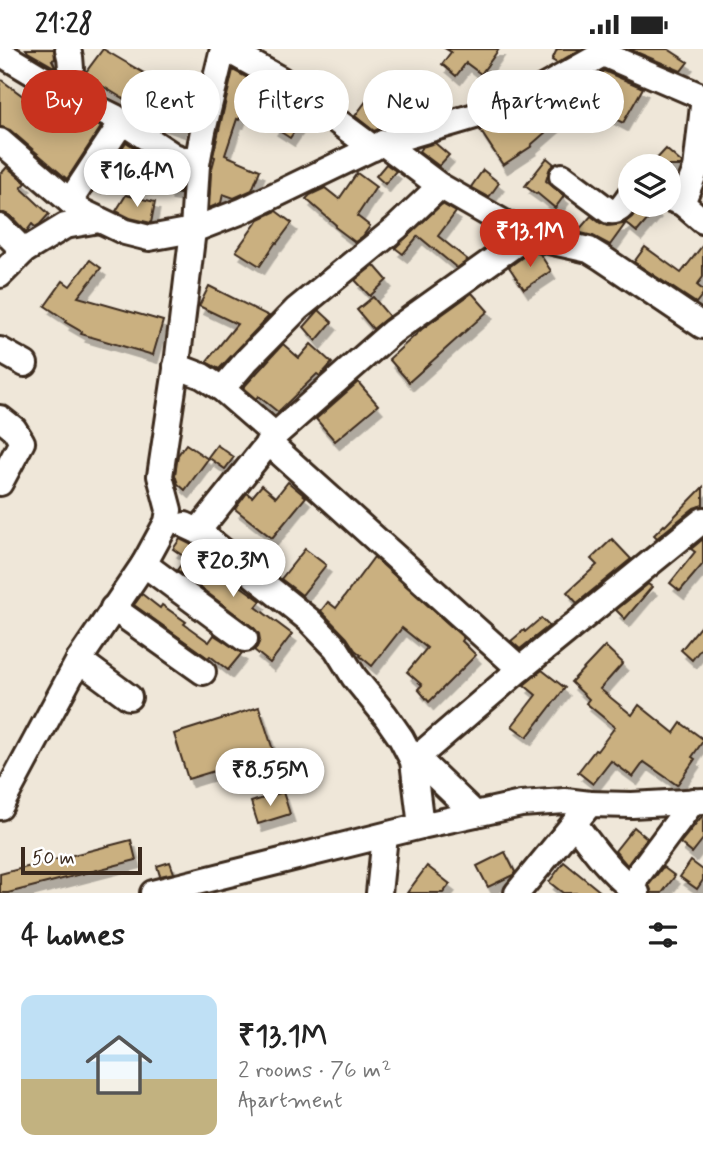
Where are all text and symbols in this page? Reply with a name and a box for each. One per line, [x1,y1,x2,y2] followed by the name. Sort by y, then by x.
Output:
[35,8,93,42] text: 21:28
[21,70,107,133] chip: Buy
[121,70,220,133] chip: Rent
[234,70,349,133] chip: Filters
[363,70,453,133] chip: New
[467,70,624,133] chip: Apartment
[80,149,194,209] pin: ₹16.4M
[618,154,681,217] map controls
[618,154,681,217] button: layers
[100,157,174,187] text: ₹16.4M
[473,209,587,269] pin: ₹13.1M
[496,217,564,247] text: ₹13.1M
[176,539,290,599] pin: ₹20.3M
[197,547,269,577] text: ₹20.3M
[213,749,327,808] pin: ₹8.55M
[231,756,309,786] text: ₹8.55M
[21,844,142,876] scale bar
[32,846,75,871] text: 50 m
[21,916,125,955] text: 4 homes
[644,916,682,954] icon: filters
[238,1017,327,1056] text: ₹13.1M
[77,1023,161,1107] icon: home
[238,1056,391,1086] text: 2 rooms · 76 m²
[238,1086,343,1116] text: Apartment

